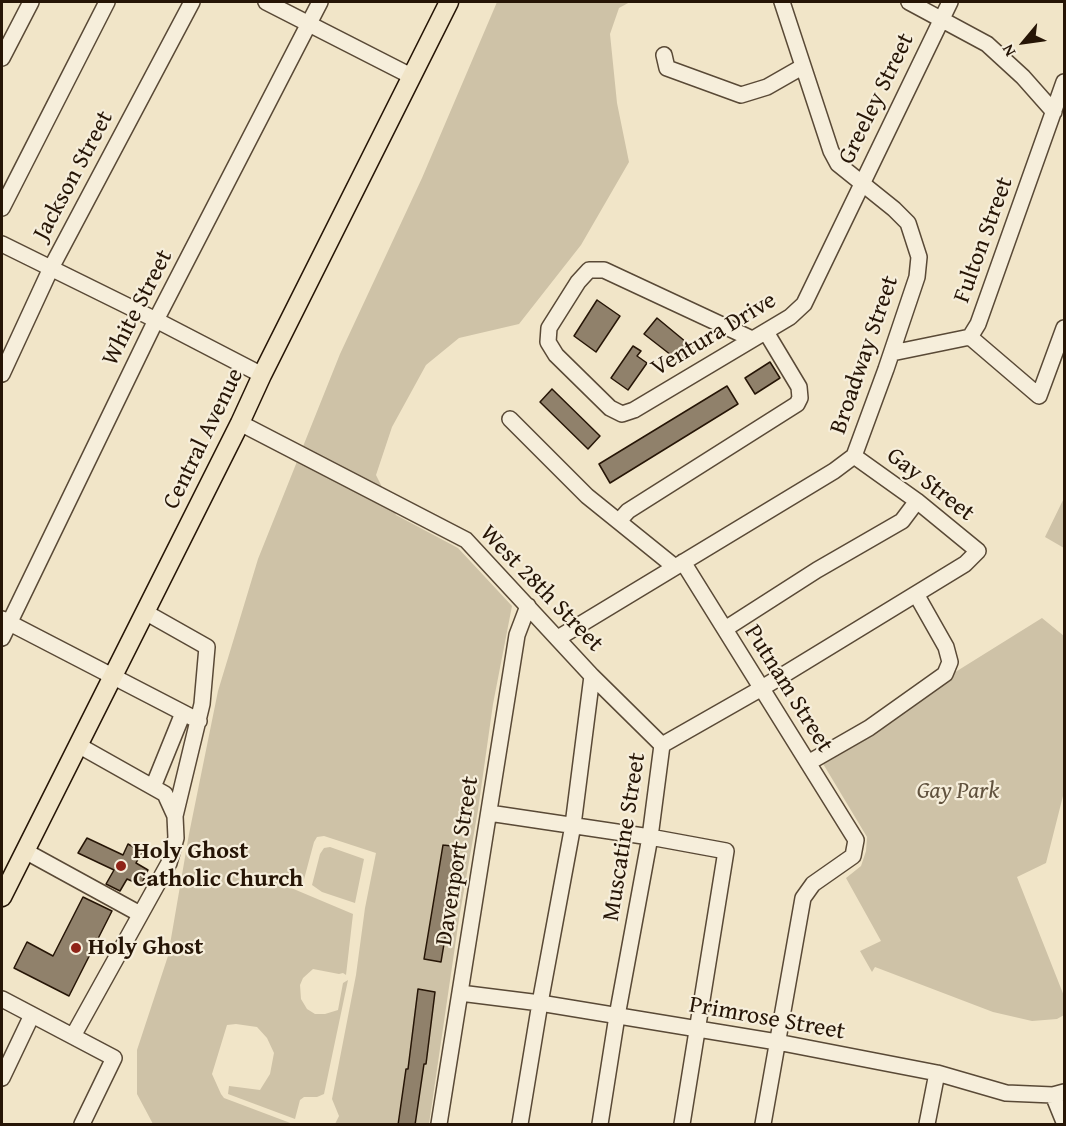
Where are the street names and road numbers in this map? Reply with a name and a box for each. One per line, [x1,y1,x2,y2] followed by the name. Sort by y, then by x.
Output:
[833,29,921,169] street label: Greeley Street
[28,106,120,246] street label: Jackson Street
[948,173,1020,307] street label: Fulton Street
[96,245,180,371] street label: White Street
[824,272,906,438] street label: Broadway Street
[646,286,782,384] street label: Ventura Drive
[158,364,250,514] street label: Central Avenue
[880,442,980,528] street label: Gay Street
[473,520,609,658] street label: West 28th Street
[737,620,839,758] street label: Putnam Street
[597,751,653,923] street label: Muscatine Street
[430,774,486,948] street label: Davenport Street
[687,991,847,1047] street label: Primrose Street

